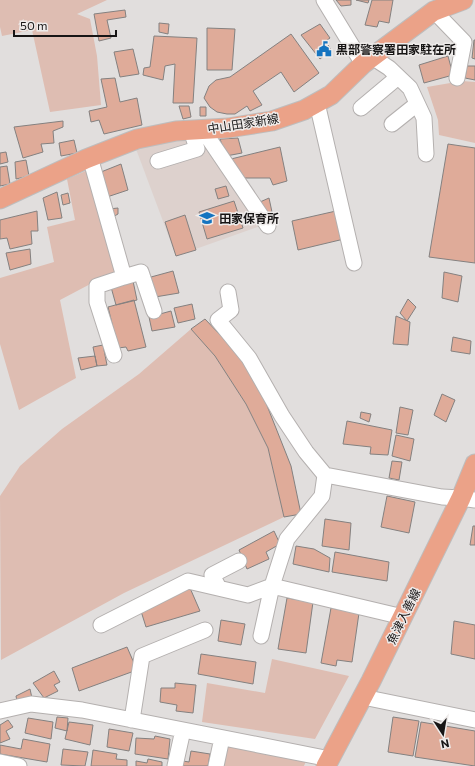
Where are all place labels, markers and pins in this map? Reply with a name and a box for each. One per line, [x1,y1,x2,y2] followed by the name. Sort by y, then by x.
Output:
[315,40,333,58] public building icon: 黒部警察署田家駐在所
[336,42,456,56] place label: 黒部警察署田家駐在所
[198,209,216,227] school or university icon: 田家保育所
[219,211,279,225] place label: 田家保育所

